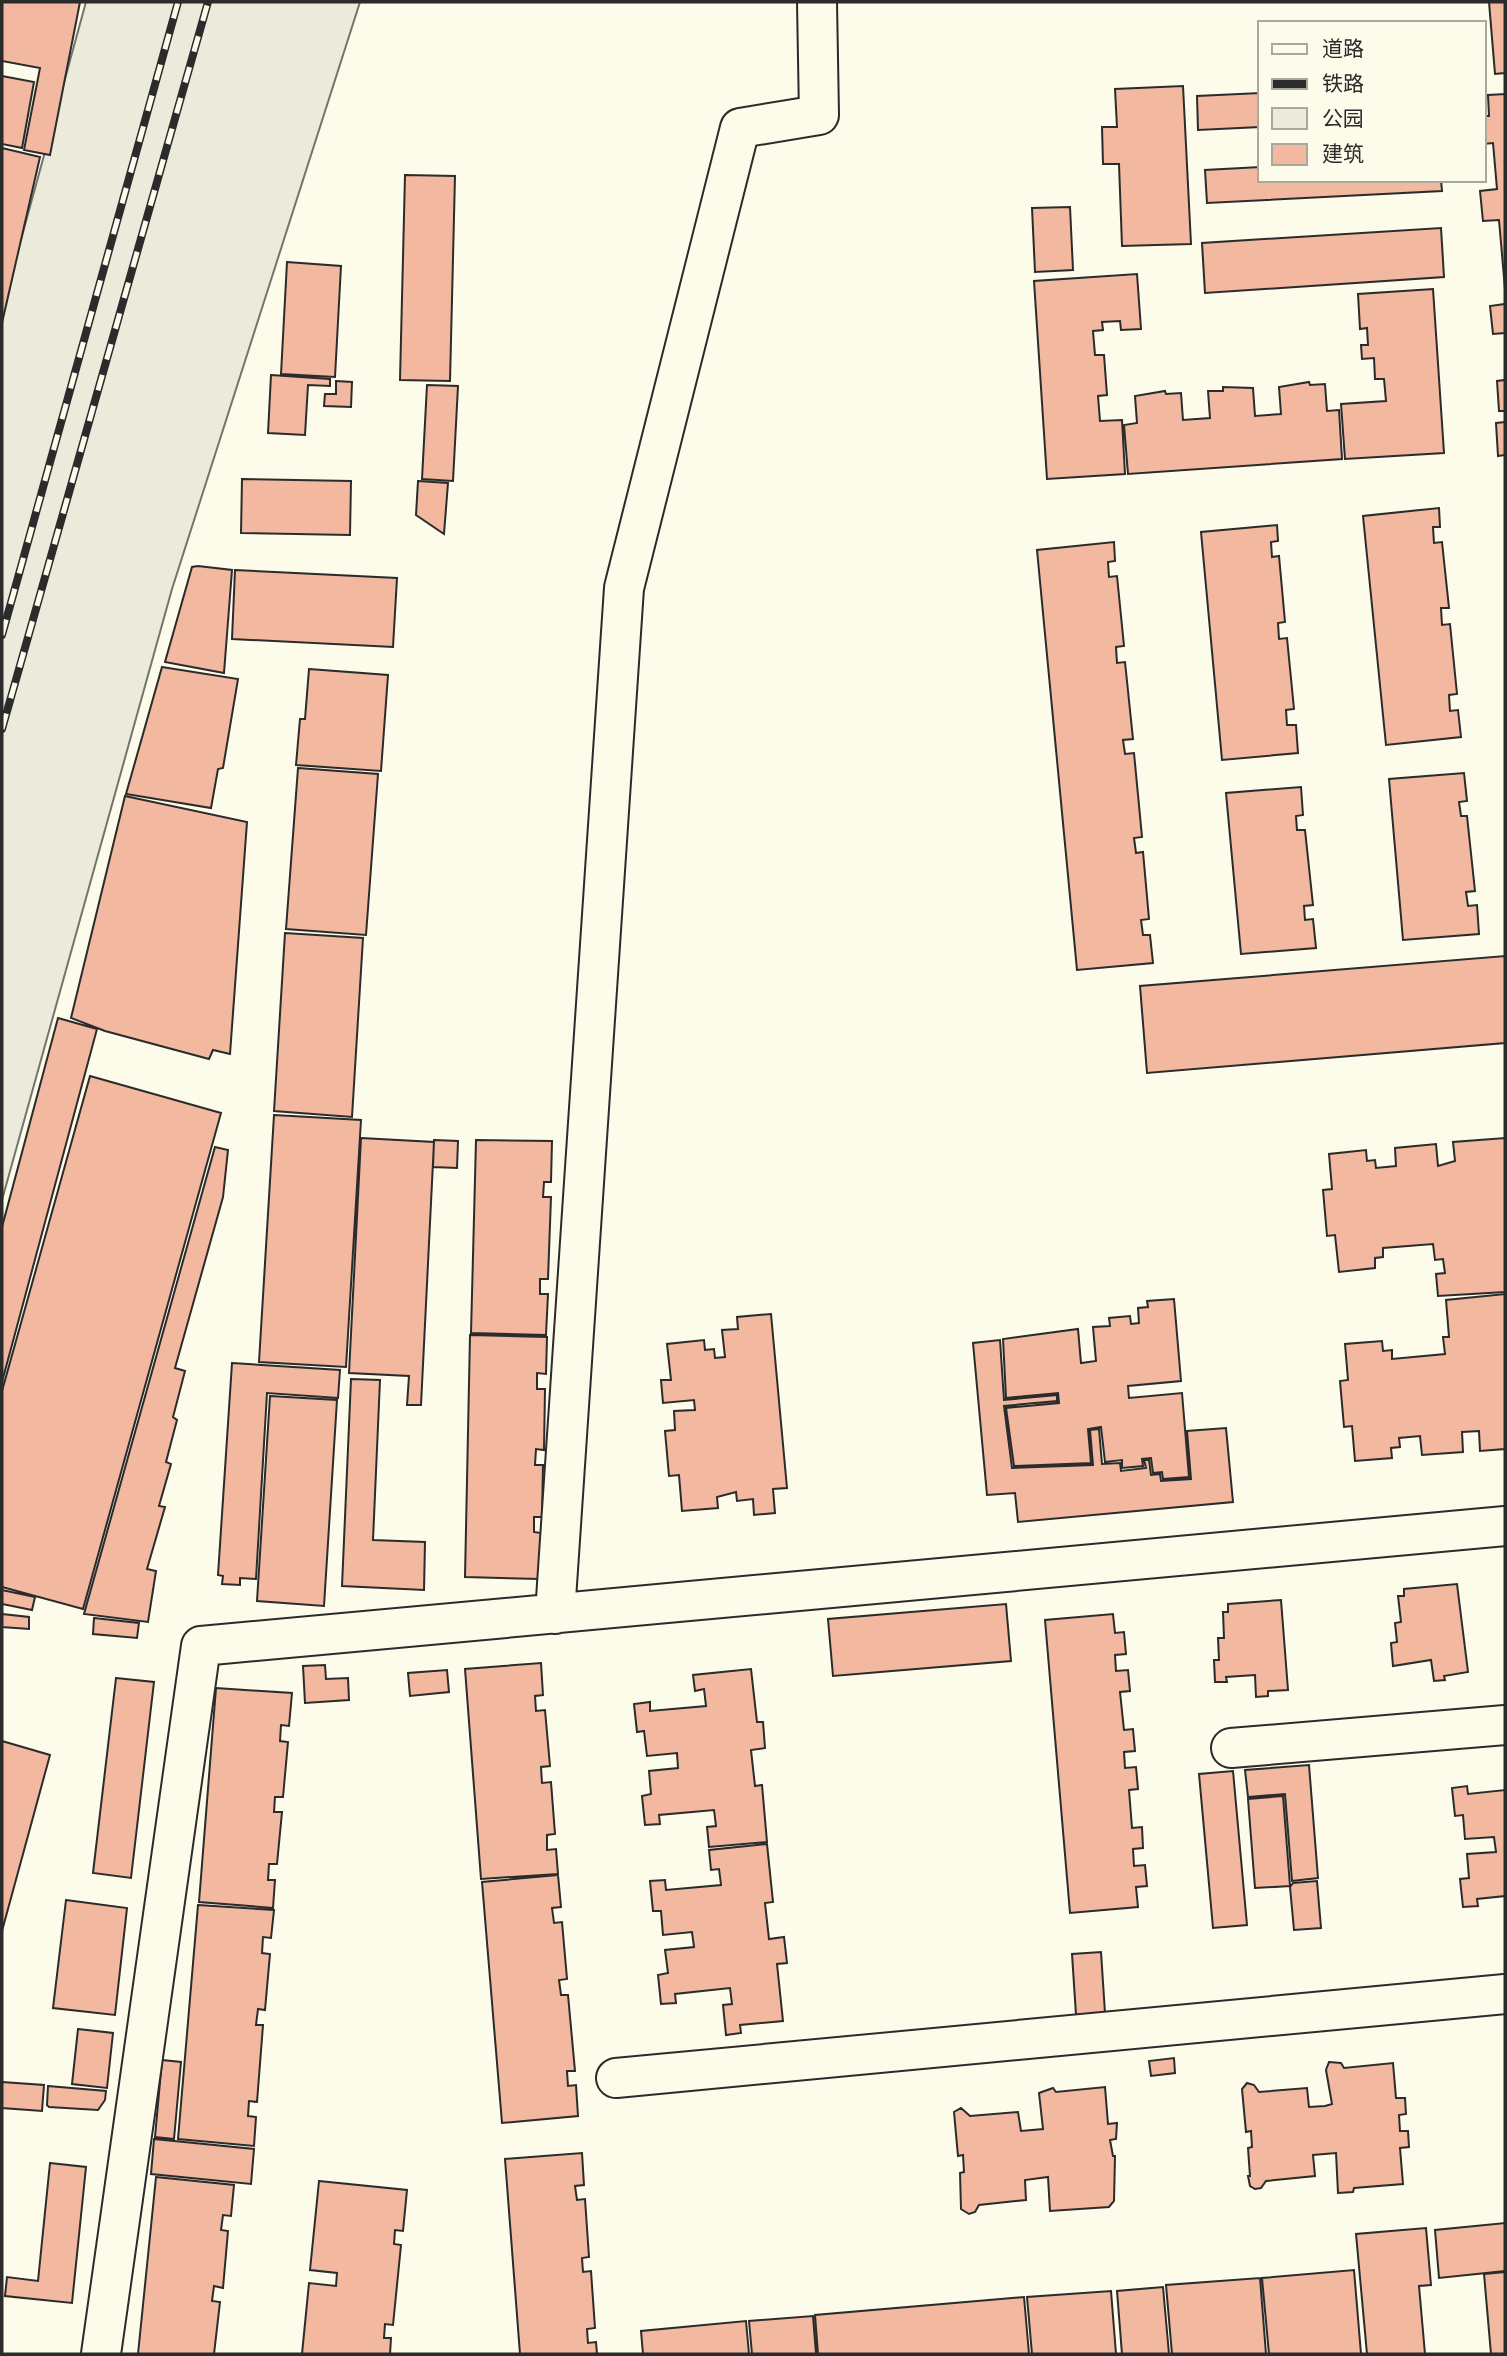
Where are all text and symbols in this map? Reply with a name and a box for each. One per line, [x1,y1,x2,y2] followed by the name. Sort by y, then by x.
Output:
[1258,21,1486,182] legend
[1322,34,1364,64] text: 道路
[1322,69,1364,99] text: 铁路
[1322,104,1364,134] text: 公园
[1322,139,1364,169] text: 建筑

